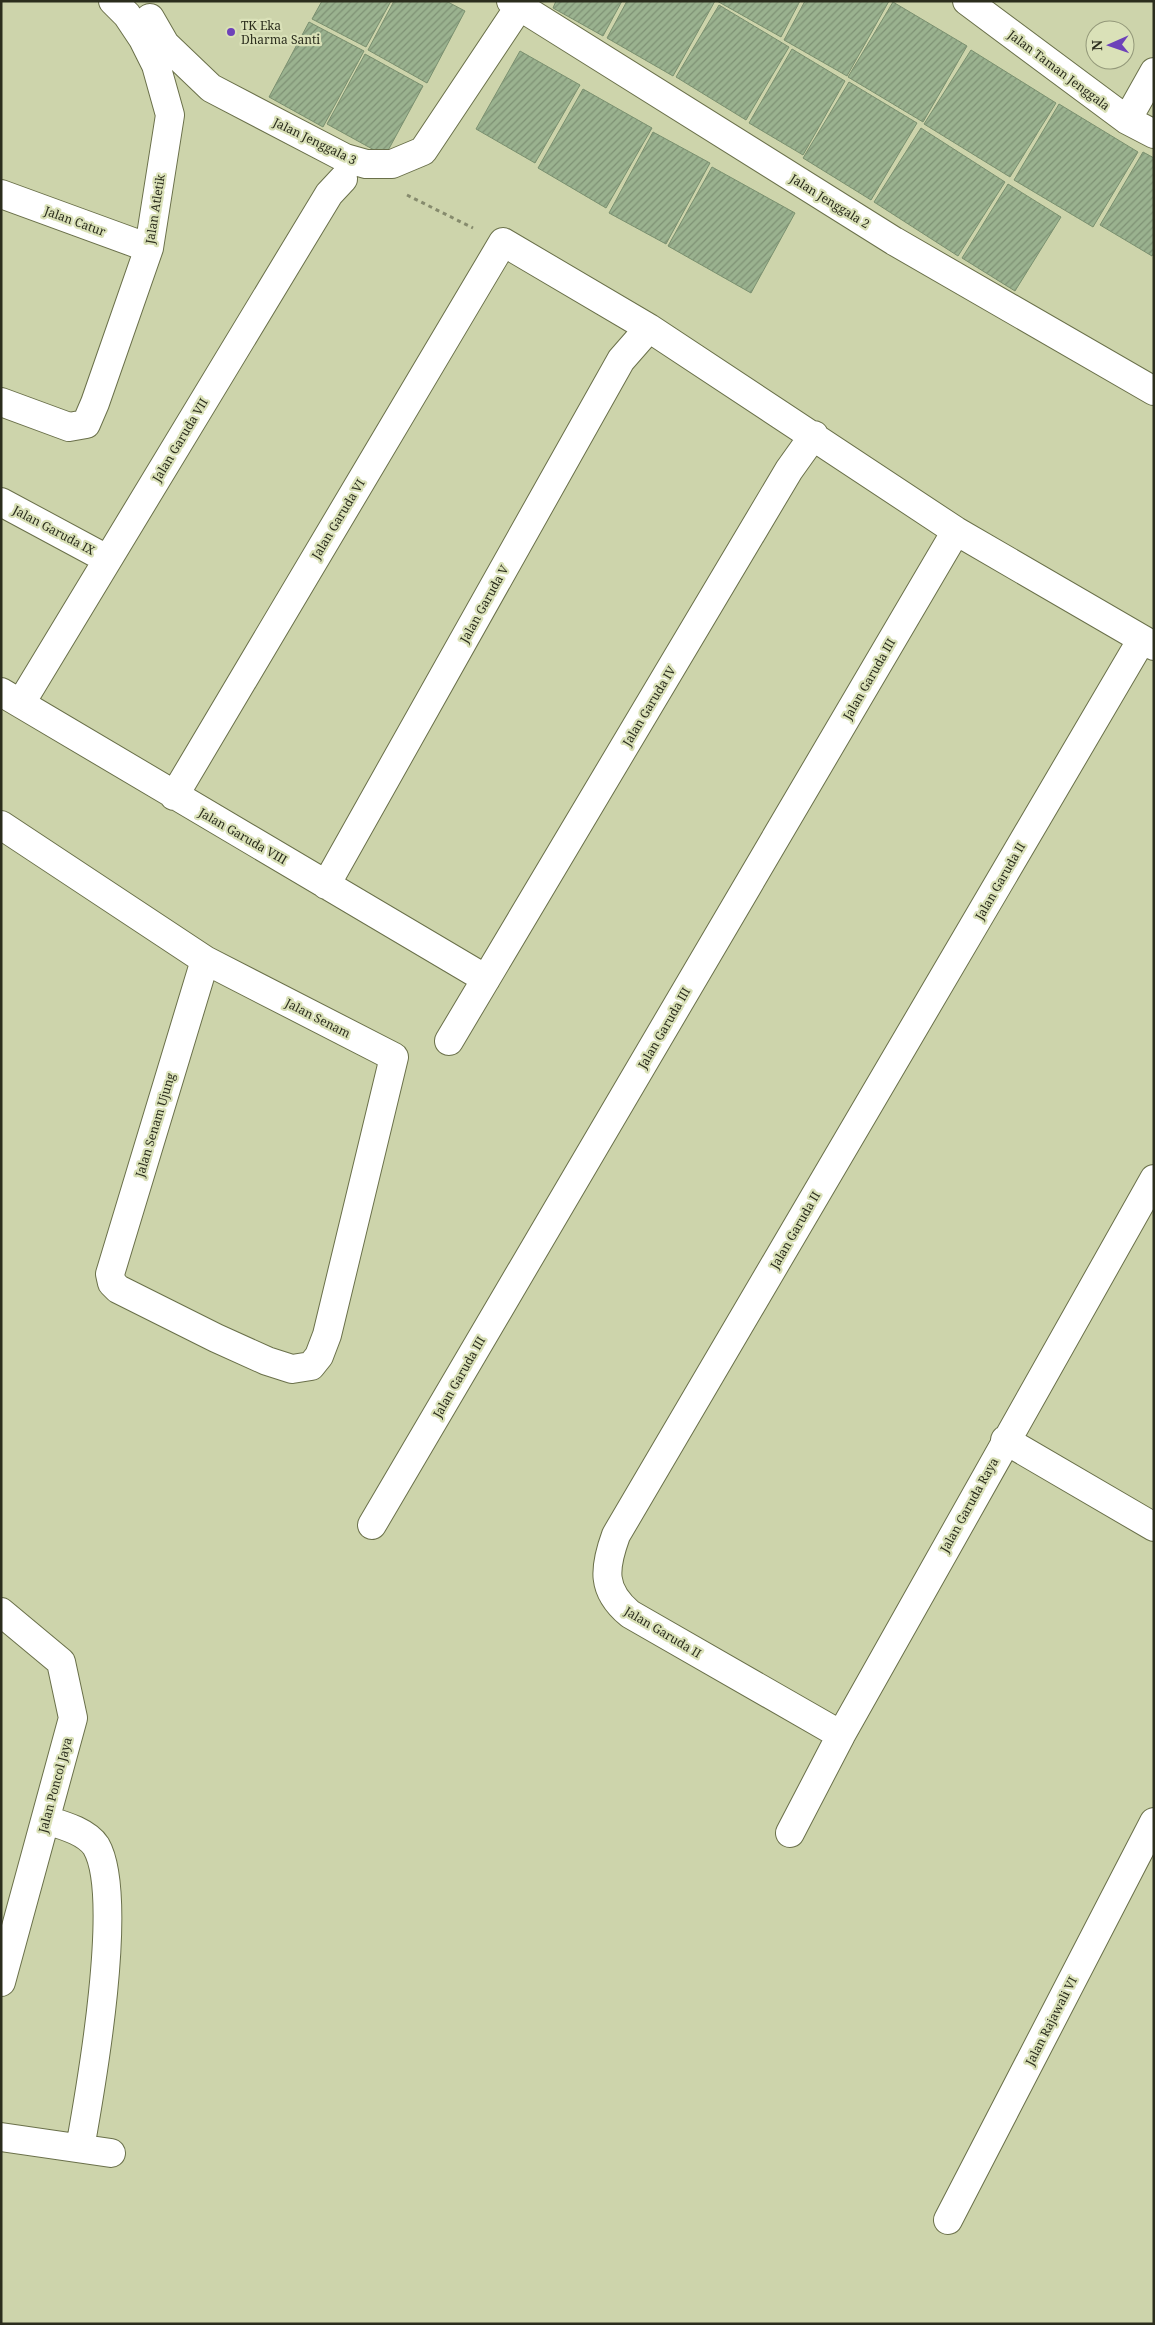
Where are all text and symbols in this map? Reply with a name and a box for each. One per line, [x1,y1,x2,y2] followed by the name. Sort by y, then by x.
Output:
[241,17,320,48] place label: TK Eka Dharma Santi
[1085,20,1135,70] north arrow
[1004,25,1114,114] street label: Jalan Taman Jenggala
[225,26,237,38] marker: TK Eka Dharma Santi
[1087,40,1106,51] text: N
[270,113,360,169] street label: Jalan Jenggala 3
[786,169,873,232] street label: Jalan Jenggala 2
[141,172,169,246] street label: Jalan Atletik
[41,202,108,240] street label: Jalan Catur
[148,395,212,486] street label: Jalan Garuda VII
[307,476,369,563] street label: Jalan Garuda VI
[9,501,98,559] street label: Jalan Garuda IX
[455,561,513,647] street label: Jalan Garuda V
[838,635,899,724] street label: Jalan Garuda III
[618,662,680,750] street label: Jalan Garuda IV
[195,803,290,868] street label: Jalan Garuda VIII
[970,839,1029,924] street label: Jalan Garuda II
[633,984,694,1073] street label: Jalan Garuda III
[282,994,354,1042] street label: Jalan Senam
[131,1070,179,1180] street label: Jalan Senam Ujung
[765,1188,824,1273] street label: Jalan Garuda II
[428,1333,489,1422] street label: Jalan Garuda III
[935,1454,1002,1556] street label: Jalan Garuda Raya
[620,1602,705,1662] street label: Jalan Garuda II
[34,1735,76,1836] street label: Jalan Poncol Jaya
[1021,1974,1081,2069] street label: Jalan Rajawali VI

